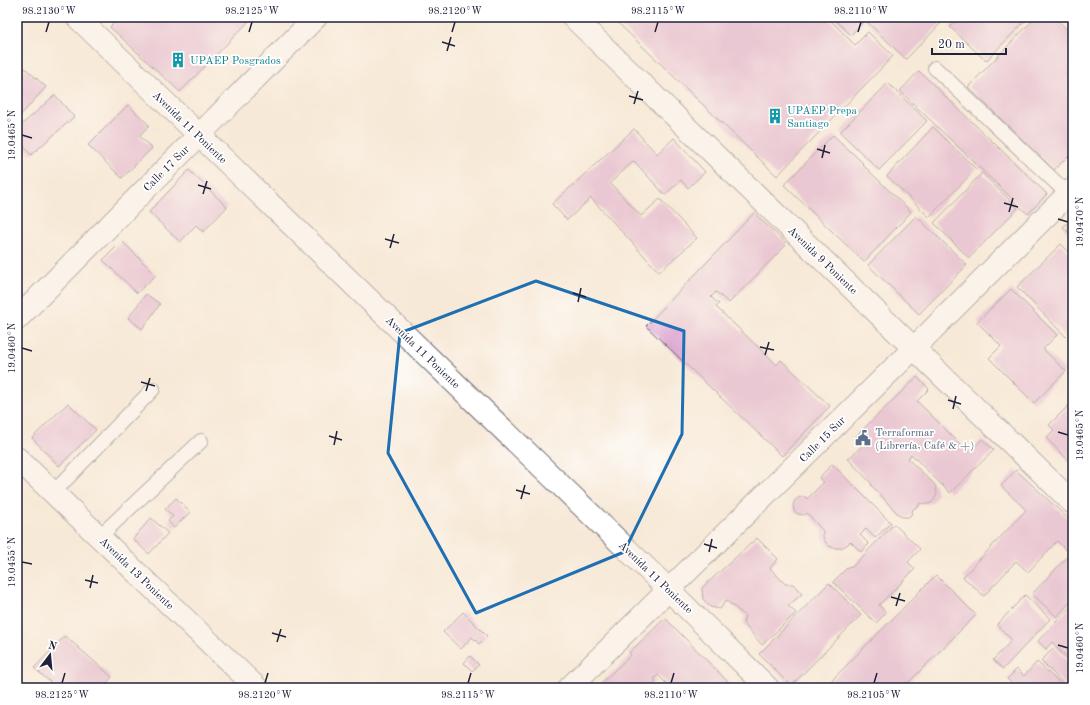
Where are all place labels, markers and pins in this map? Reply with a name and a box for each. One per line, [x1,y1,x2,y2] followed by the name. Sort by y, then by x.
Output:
[169,51,187,69] building icon: UPAEP Posgrados
[190,56,281,67] place label: UPAEP Posgrados
[787,106,858,130] place label: UPAEP Prepa Santiago
[766,107,784,125] building icon: UPAEP Prepa Santiago
[875,428,974,452] place label: Terraformar (Librería, Café & +)
[854,429,872,447] public building icon: Terraformar (Librería, Café & +)

